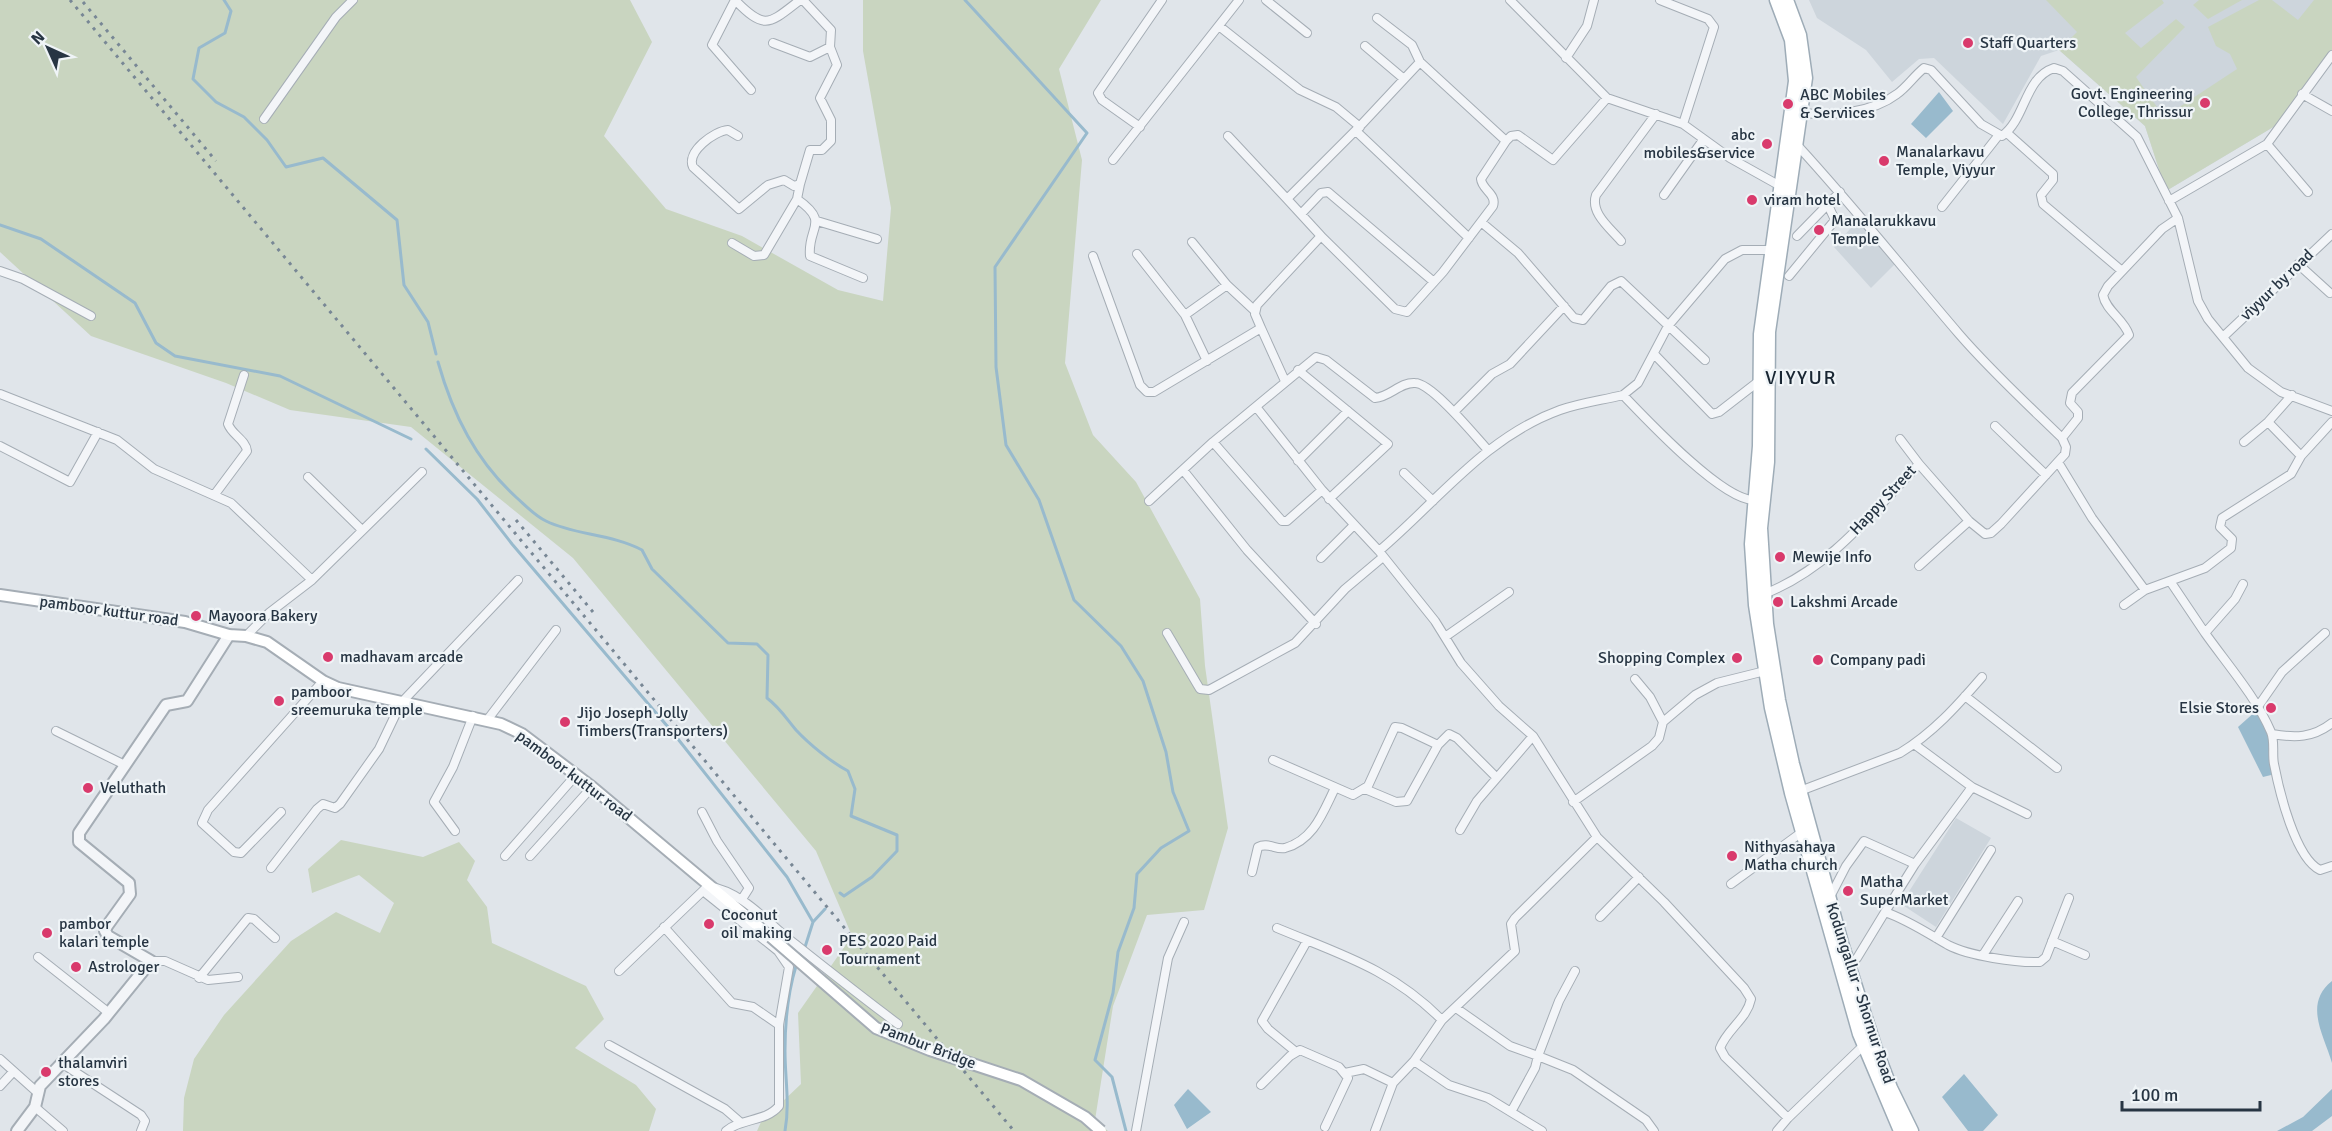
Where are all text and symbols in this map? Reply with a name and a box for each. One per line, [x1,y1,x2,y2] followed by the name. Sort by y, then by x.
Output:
[18,18,78,78] north arrow
[27,27,49,49] text: N
[1980,33,2076,53] place label: Staff Quarters
[1961,36,1975,50] marker: Staff Quarters
[2071,84,2193,122] place label: Govt. Engineering College, Thrissur
[1800,85,1886,123] place label: ABC Mobiles & Serviices
[2198,96,2212,110] marker: Govt. Engineering College, Thrissur
[1781,97,1795,111] marker: ABC Mobiles & Serviices
[1643,125,1755,163] place label: abc mobiles&service
[1760,137,1774,151] marker: abc mobiles&service
[1896,142,1995,180] place label: Manalarkavu Temple, Viyyur
[1877,154,1891,168] marker: Manalarkavu Temple, Viyyur
[1764,190,1841,210] place label: viram hotel
[1745,193,1759,207] marker: viram hotel
[1831,211,1936,249] place label: Manalarukkavu Temple
[1812,223,1826,237] marker: Manalarukkavu Temple
[2236,245,2318,325] street label: viyyur by road
[1765,365,1837,390] district label: VIYYUR
[1845,461,1921,539] street label: Happy Street
[1792,547,1872,567] place label: Mewije Info
[1773,550,1787,564] marker: Mewije Info
[38,591,180,631] street label: pamboor kuttur road
[1790,592,1898,612] place label: Lakshmi Arcade
[1771,595,1785,609] marker: Lakshmi Arcade
[208,606,318,626] place label: Mayoora Bakery
[189,609,203,623] marker: Mayoora Bakery
[340,647,463,667] place label: madhavam arcade
[1598,648,1726,668] place label: Shopping Complex
[321,650,335,664] marker: madhavam arcade
[1830,650,1926,670] place label: Company padi
[1730,651,1744,665] marker: Shopping Complex
[1811,653,1825,667] marker: Company padi
[291,682,423,720] place label: pamboor sreemuruka temple
[272,694,286,708] marker: pamboor sreemuruka temple
[2179,698,2259,718] place label: Elsie Stores
[2264,701,2278,715] marker: Elsie Stores
[577,703,728,741] place label: Jijo Joseph Jolly Timbers(Transporters)
[558,715,572,729] marker: Jijo Joseph Jolly Timbers(Transporters)
[512,726,636,826] street label: pamboor kuttur road
[100,778,166,798] place label: Veluthath
[81,781,95,795] marker: Veluthath
[1744,837,1838,875] place label: Nithyasahaya Matha church
[1725,849,1739,863] marker: Nithyasahaya Matha church
[1860,872,1949,910] place label: Matha SuperMarket
[1841,884,1855,898] marker: Matha SuperMarket
[1821,900,1899,1086] street label: Kodungallur - Shornur Road
[721,905,792,943] place label: Coconut oil making
[59,914,149,952] place label: pambor kalari temple
[702,917,716,931] marker: Coconut oil making
[40,926,54,940] marker: pambor kalari temple
[839,931,937,969] place label: PES 2020 Paid Tournament
[820,943,834,957] marker: PES 2020 Paid Tournament
[88,957,160,977] place label: Astrologer
[69,960,83,974] marker: Astrologer
[877,1019,979,1073] street label: Pambur Bridge
[58,1053,128,1091] place label: thalamviri stores
[39,1065,53,1079] marker: thalamviri stores
[2122,1074,2260,1112] scale bar
[2131,1084,2178,1106] text: 100 m

